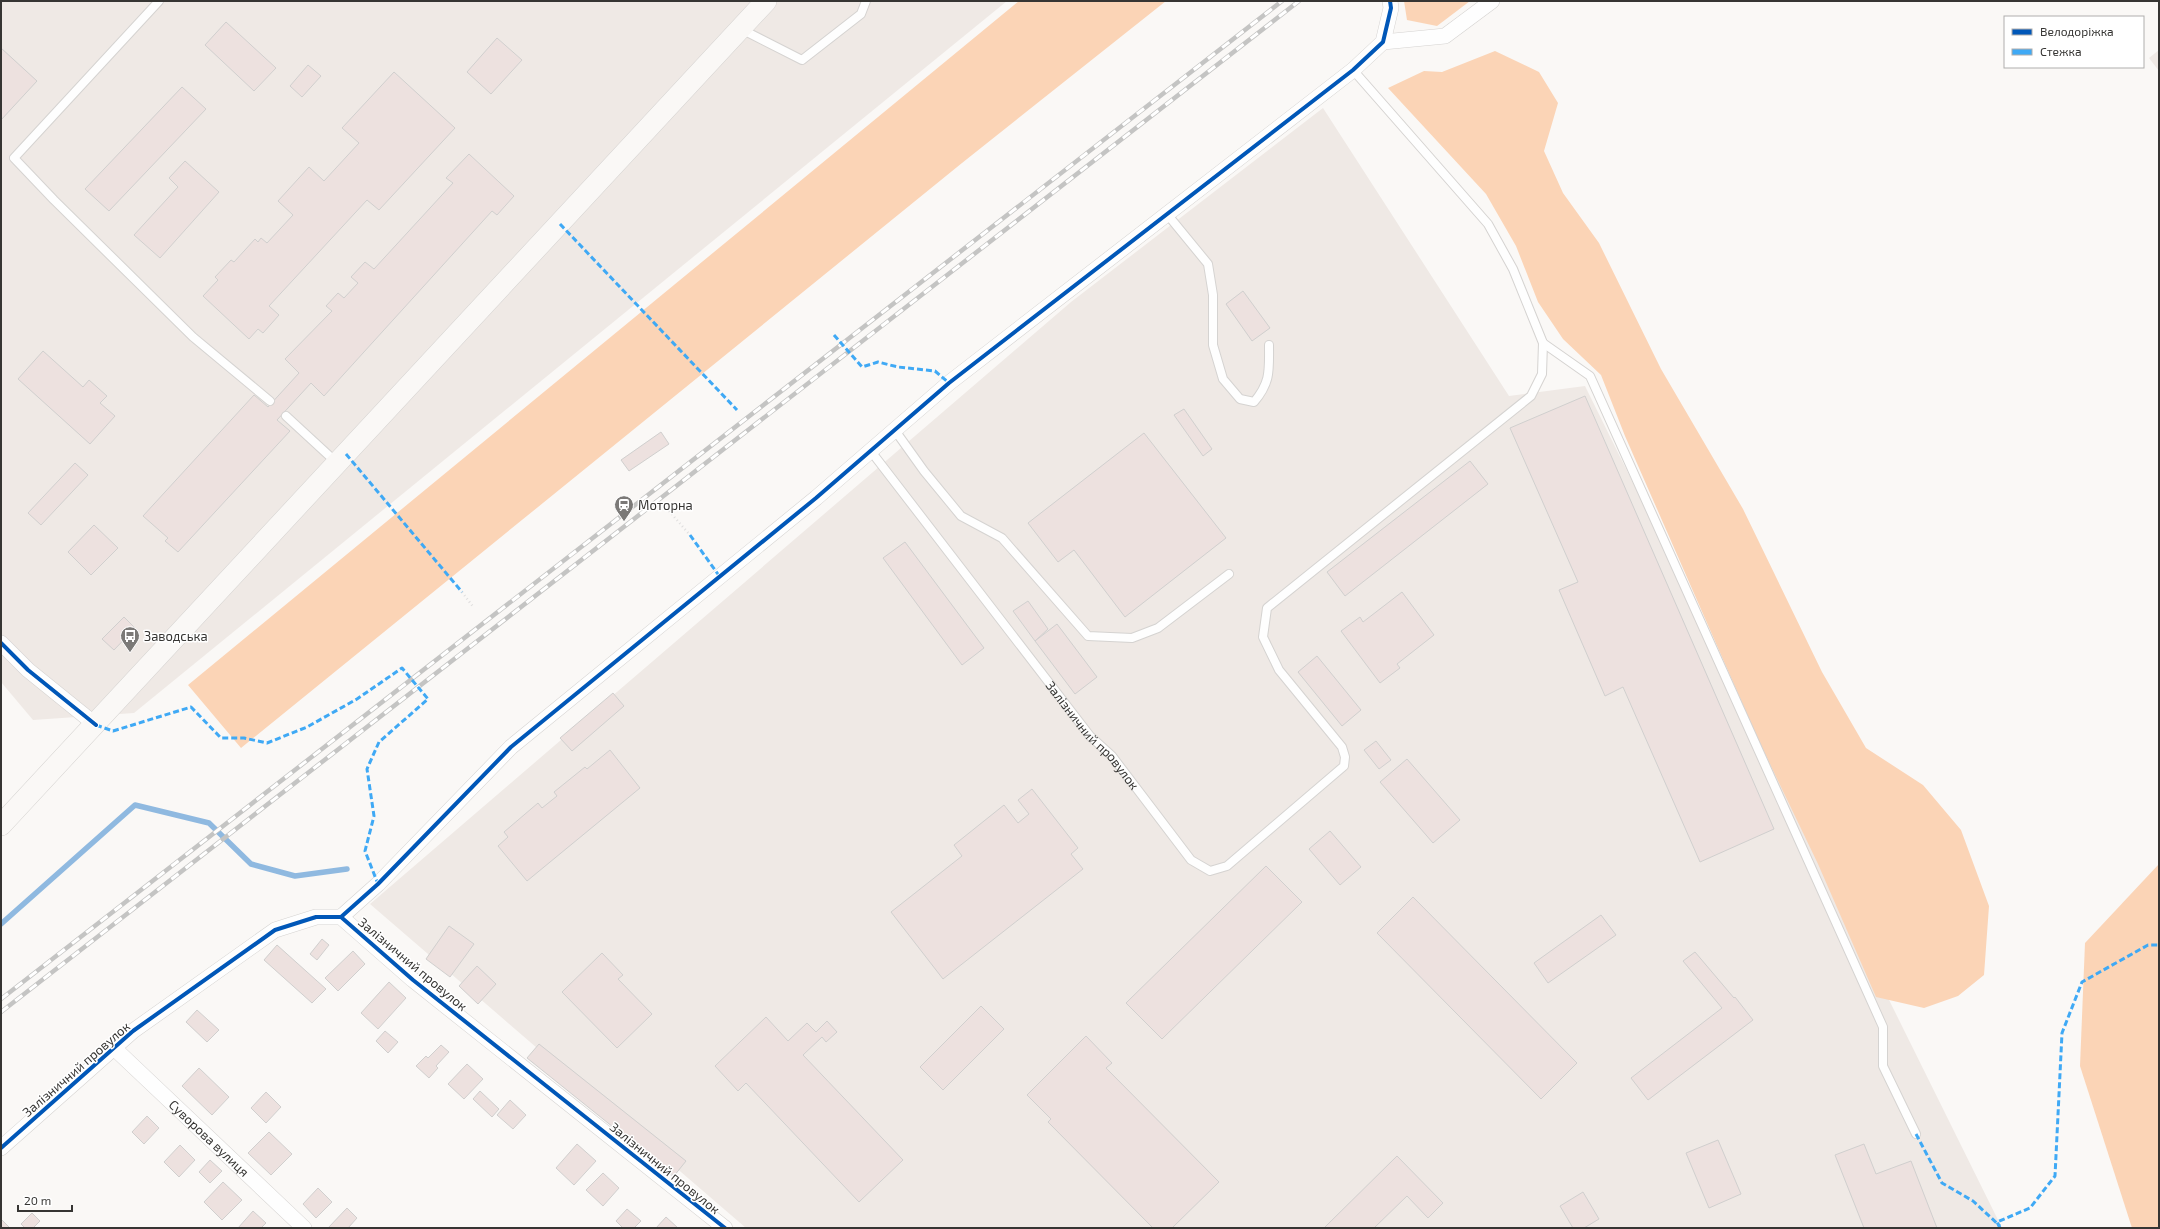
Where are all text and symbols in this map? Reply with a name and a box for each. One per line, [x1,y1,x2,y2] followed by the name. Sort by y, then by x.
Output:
[2004,16,2144,68] legend
[2040,24,2114,38] text: Велодоріжка
[2040,44,2082,58] text: Стежка
[613,494,635,522] station icon: Моторна
[638,497,693,513] place label: Моторна
[119,625,141,653] bus stop icon: Заводська
[144,628,208,644] place label: Заводська
[1043,678,1143,793] street label: Залізничний провулок
[355,914,471,1014] street label: Залізничний провулок
[19,1018,133,1120] street label: Залізничний провулок
[166,1096,253,1180] street label: Суворова вулиця
[607,1119,723,1217] street label: Залізничний провулок
[18,1187,72,1213] scale bar
[24,1193,51,1207] text: 20 m

